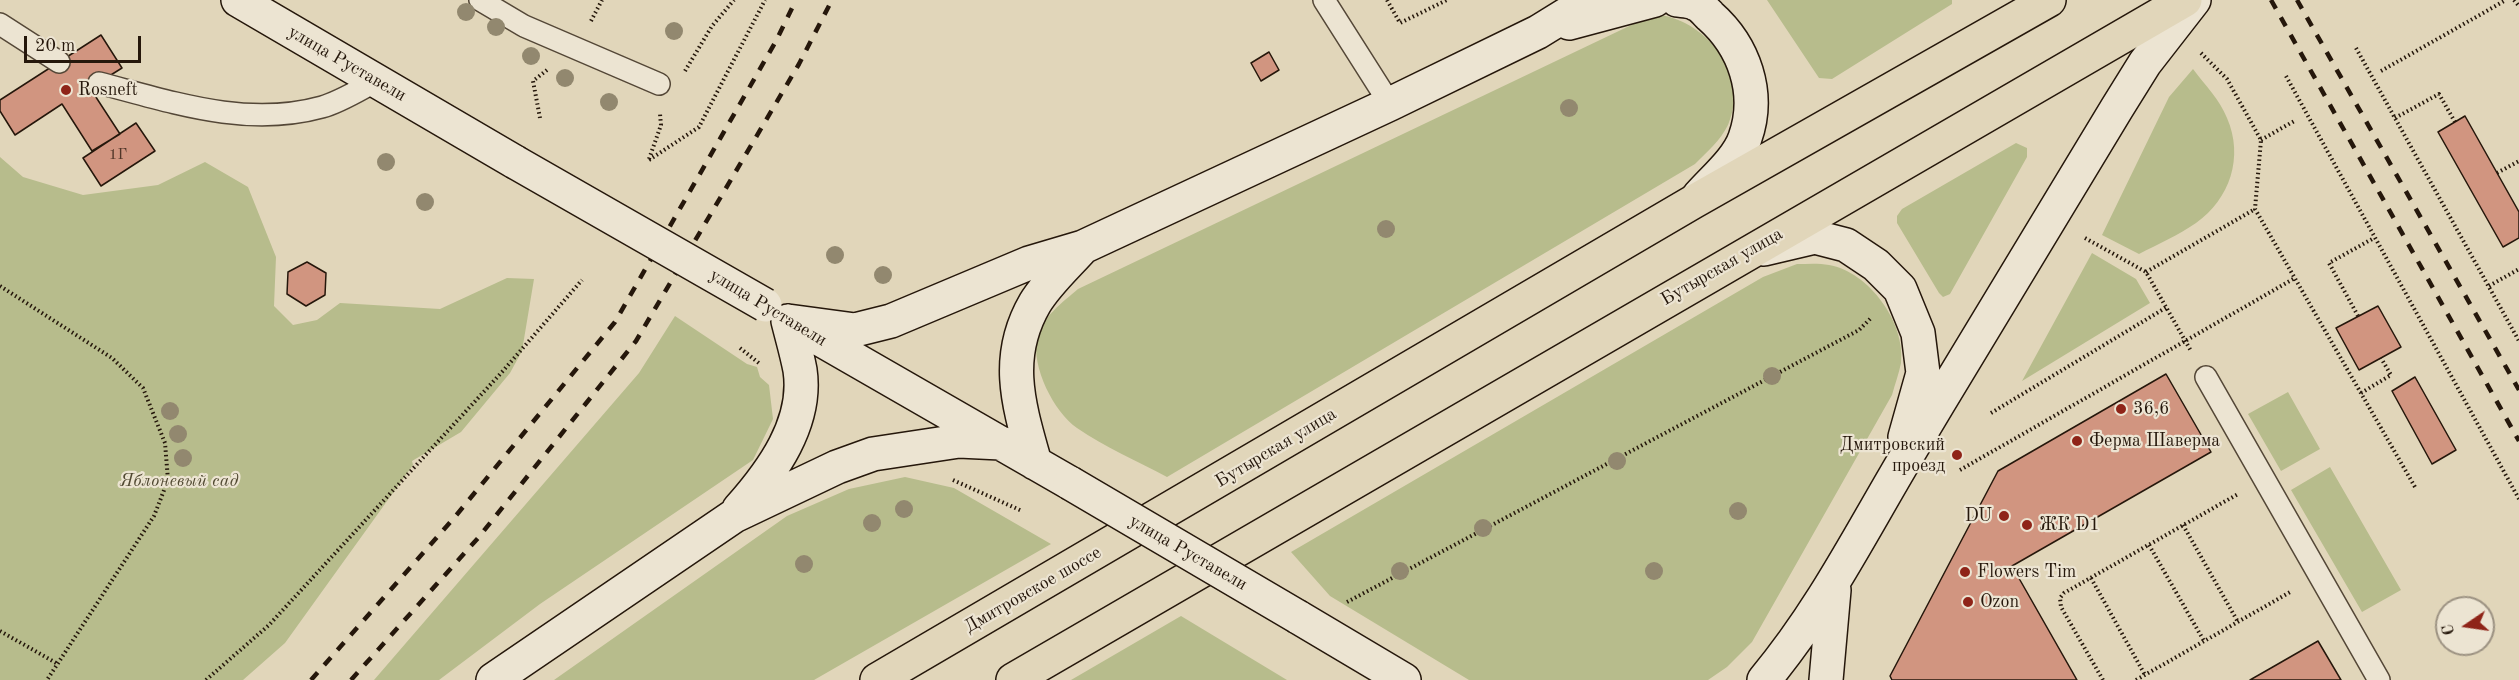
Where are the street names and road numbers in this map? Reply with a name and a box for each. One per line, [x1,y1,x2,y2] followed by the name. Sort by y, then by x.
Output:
[284,21,410,107] street label: улица Руставели
[1657,223,1787,311] street label: Бутырская улица
[705,265,831,351] street label: улица Руставели
[1212,403,1340,493] street label: Бутырская улица
[1125,510,1251,596] street label: улица Руставели
[961,542,1105,638] street label: Дмитровское шоссе

